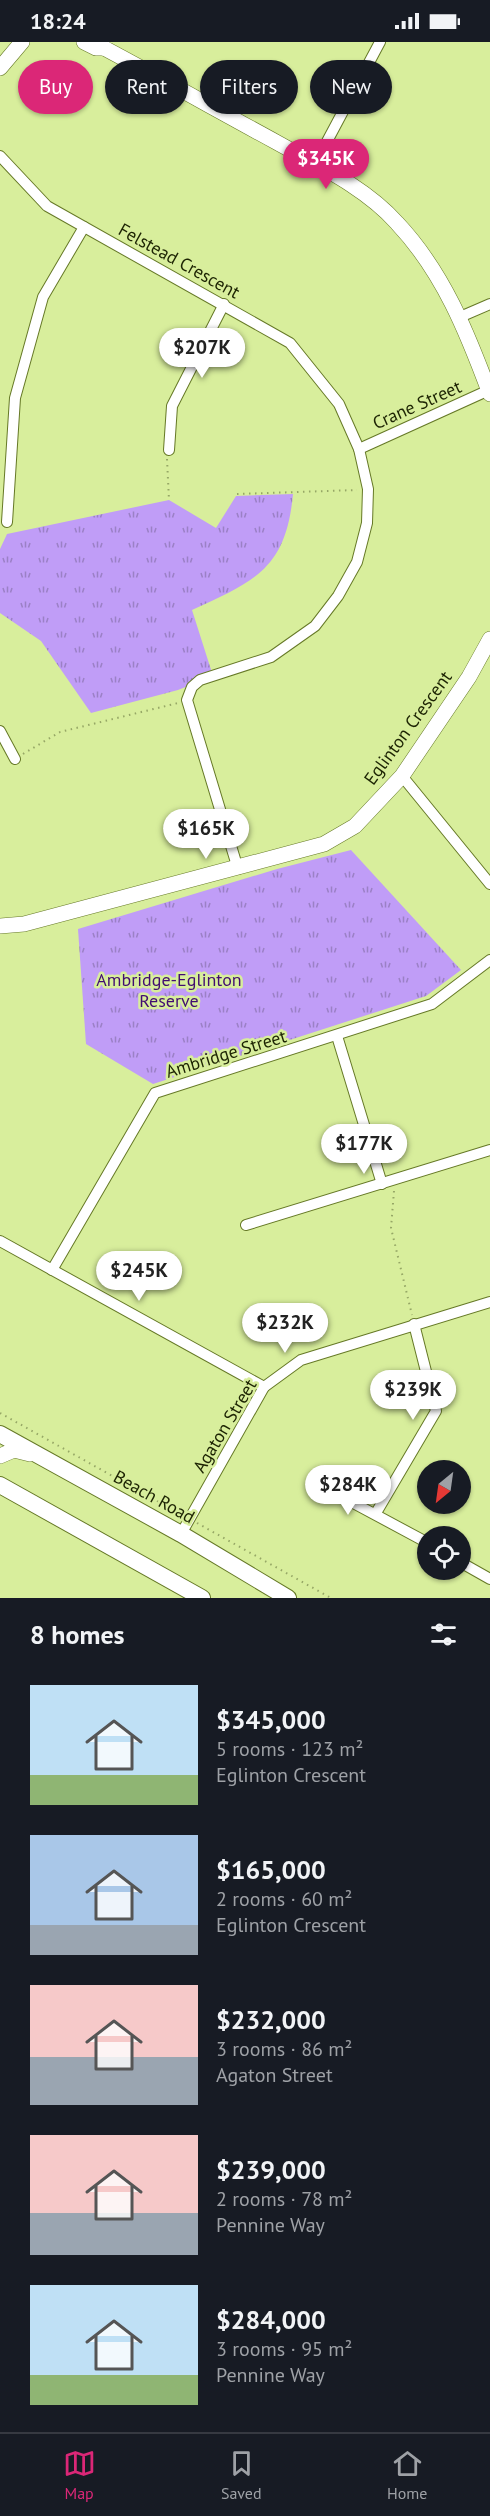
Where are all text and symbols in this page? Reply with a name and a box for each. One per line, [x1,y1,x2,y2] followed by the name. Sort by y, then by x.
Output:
[30,7,86,35] text: 18:24
[18,60,93,114] chip: Buy
[105,60,188,114] chip: Rent
[200,60,298,114] chip: Filters
[310,60,392,114] chip: New
[284,139,368,190] pin: $345K
[297,145,355,171] text: $345K
[114,218,244,303] street label: Felstead Crescent
[160,328,244,379] pin: $207K
[173,334,231,360] text: $207K
[369,375,465,434] street label: Crane Street
[359,666,457,789] street label: Eglinton Crescent
[164,809,248,860] pin: $165K
[177,815,235,841] text: $165K
[96,968,242,1012] park label: Ambridge-Eglinton Reserve
[163,1024,289,1083] street label: Ambridge Street
[322,1124,406,1175] pin: $177K
[335,1130,393,1156] text: $177K
[97,1251,181,1302] pin: $245K
[110,1257,168,1283] text: $245K
[243,1303,327,1354] pin: $232K
[256,1309,314,1335] text: $232K
[371,1370,455,1421] pin: $239K
[188,1375,261,1477] street label: Agaton Street
[384,1376,442,1402] text: $239K
[417,1460,471,1514] north arrow
[417,1460,471,1580] map controls
[110,1465,199,1528] street label: Beach Road
[306,1465,390,1516] pin: $284K
[319,1471,377,1497] text: $284K
[417,1526,471,1580] button: locate
[30,1618,125,1651] text: 8 homes
[427,1618,460,1651] icon: filters
[216,1703,326,1736] text: $345,000
[78,1709,150,1781] icon: home
[216,1736,363,1762] text: 5 rooms · 123 m²
[216,1762,366,1788] text: Eglinton Crescent
[216,1853,326,1886] text: $165,000
[78,1859,150,1931] icon: home
[216,1886,352,1912] text: 2 rooms · 60 m²
[216,1912,366,1938] text: Eglinton Crescent
[216,2003,326,2036] text: $232,000
[78,2009,150,2081] icon: home
[216,2036,352,2062] text: 3 rooms · 86 m²
[216,2062,333,2088] text: Agaton Street
[216,2153,326,2186] text: $239,000
[78,2159,150,2231] icon: home
[216,2186,352,2212] text: 2 rooms · 78 m²
[216,2212,325,2238] text: Pennine Way
[216,2303,326,2336] text: $284,000
[78,2309,150,2381] icon: home
[216,2336,352,2362] text: 3 rooms · 95 m²
[216,2362,325,2388] text: Pennine Way
[63,2447,96,2503] tab: Map
[221,2447,262,2503] tab: Saved
[387,2447,427,2503] tab: Home

